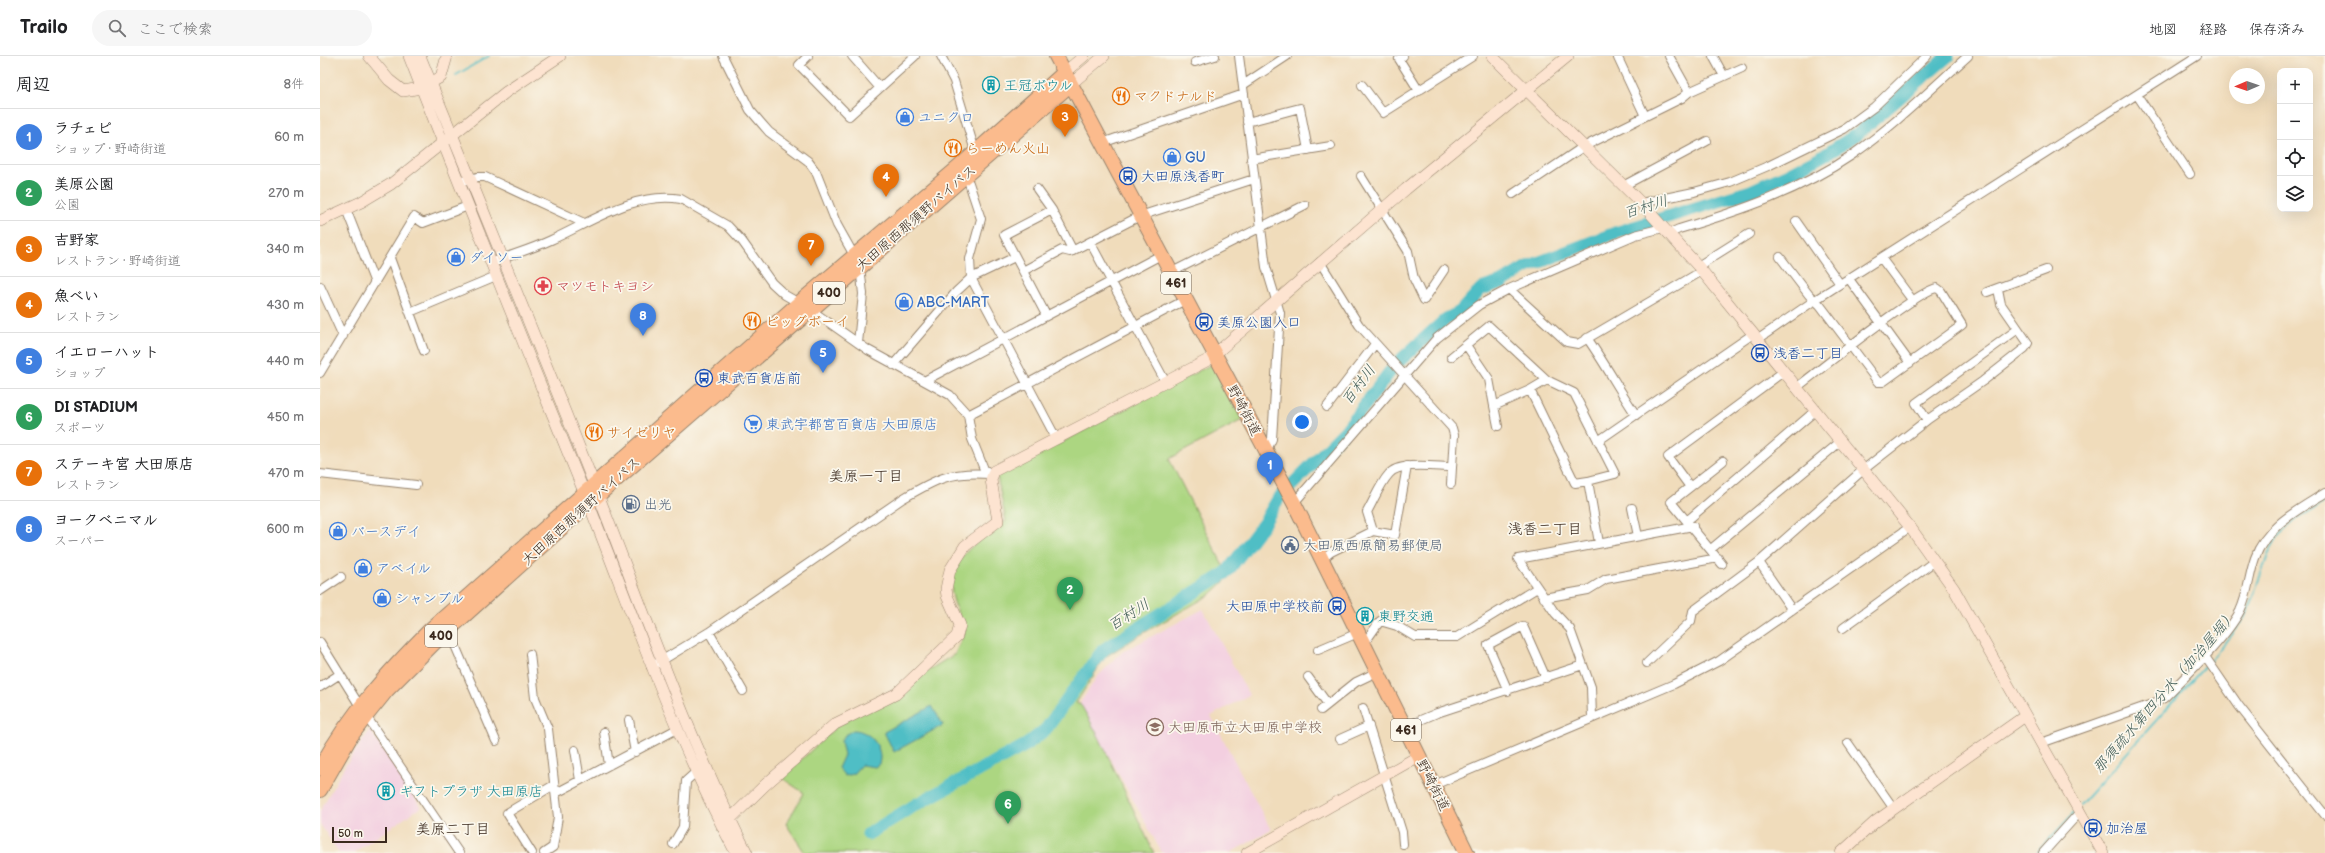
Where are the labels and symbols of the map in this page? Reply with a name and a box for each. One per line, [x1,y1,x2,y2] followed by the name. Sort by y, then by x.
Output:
[2229,68,2265,104] north arrow
[981,75,1001,95] building icon: 王冠ボウル
[1004,77,1073,94] place label: 王冠ボウル
[1111,86,1131,106] restaurant icon: マクドナルド
[1134,88,1217,105] place label: マクドナルド
[1052,104,1078,137] pin: 3
[895,107,915,127] shop icon: ユニクロ
[918,109,974,126] place label: ユニクロ
[943,138,963,158] restaurant icon: らーめん火山
[966,140,1050,157] place label: らーめん火山
[1162,147,1182,167] shop icon: GU
[1185,149,1206,166] place label: GU
[852,161,980,275] street label: 大田原西那須野バイパス
[873,164,899,197] pin: 4
[1118,166,1138,186] bus stop icon: 大田原浅香町
[1141,168,1225,185] place label: 大田原浅香町
[1622,191,1670,223] water label: 百村川
[798,233,824,266] pin: 7
[446,247,466,267] shop icon: ダイソー
[469,249,524,266] place label: ダイソー
[1161,272,1191,294] road number: 461
[533,276,553,296] pharmacy icon: マツモトキヨシ
[556,278,654,295] place label: マツモトキヨシ
[813,282,845,304] road number: 400
[894,292,914,312] shop icon: ABC-MART
[917,294,990,311] place label: ABC-MART
[630,303,656,336] pin: 8
[742,311,762,331] restaurant icon: ビッグボーイ
[1194,312,1214,332] bus stop icon: 美原公園入口
[765,313,849,330] place label: ビッグボーイ
[1217,314,1301,331] place label: 美原公園入口
[810,340,836,373] pin: 5
[1750,343,1770,363] bus stop icon: 浅香二丁目
[1773,345,1843,362] place label: 浅香二丁目
[1338,361,1380,409] water label: 百村川
[694,368,714,388] bus stop icon: 東武百貨店前
[717,370,801,387] place label: 東武百貨店前
[1223,381,1265,439] street label: 野崎街道
[1292,412,1312,432] your location
[743,414,763,434] supermarket icon: 東武宇都宮百貨店 大田原店
[766,416,938,433] place label: 東武宇都宮百貨店 大田原店
[584,422,604,442] restaurant icon: サイゼリヤ
[607,424,676,441] place label: サイゼリヤ
[1257,452,1283,485] pin: 1
[518,453,644,569] street label: 大田原西那須野バイパス
[828,467,904,486] district label: 美原一丁目
[621,494,641,514] fuel station icon: 出光
[644,496,672,513] place label: 出光
[1507,520,1583,539] district label: 浅香二丁目
[328,521,348,541] shop icon: バースデイ
[351,523,420,540] place label: バースデイ
[1280,535,1300,555] public building icon: 大田原西原簡易郵便局
[1303,537,1443,554] place label: 大田原西原簡易郵便局
[353,558,373,578] shop icon: アベイル
[376,560,431,577] place label: アベイル
[1057,577,1083,610] pin: 2
[372,588,392,608] shop icon: シャンブル
[395,590,464,607] place label: シャンブル
[1105,595,1153,635] water label: 百村川
[1327,596,1347,616] bus stop icon: 大田原中学校前
[1226,598,1324,615] place label: 大田原中学校前
[1355,606,1375,626] building icon: 東野交通
[2089,607,2241,777] water label: 那須疏水第四分水（加治屋堀）
[1378,608,1434,625] place label: 東野交通
[425,625,457,647] road number: 400
[1145,717,1165,737] school or university icon: 大田原市立大田原中学校
[1168,719,1322,736] place label: 大田原市立大田原中学校
[1391,719,1421,741] road number: 461
[1413,756,1453,814] street label: 野崎街道
[376,781,396,801] building icon: ギフトプラザ 大田原店
[399,783,543,800] place label: ギフトプラザ 大田原店
[995,791,1021,824] pin: 6
[2083,818,2103,838] bus stop icon: 加治屋
[415,820,491,839] district label: 美原二丁目
[2106,820,2148,837] place label: 加治屋
[332,825,387,844] scale bar

